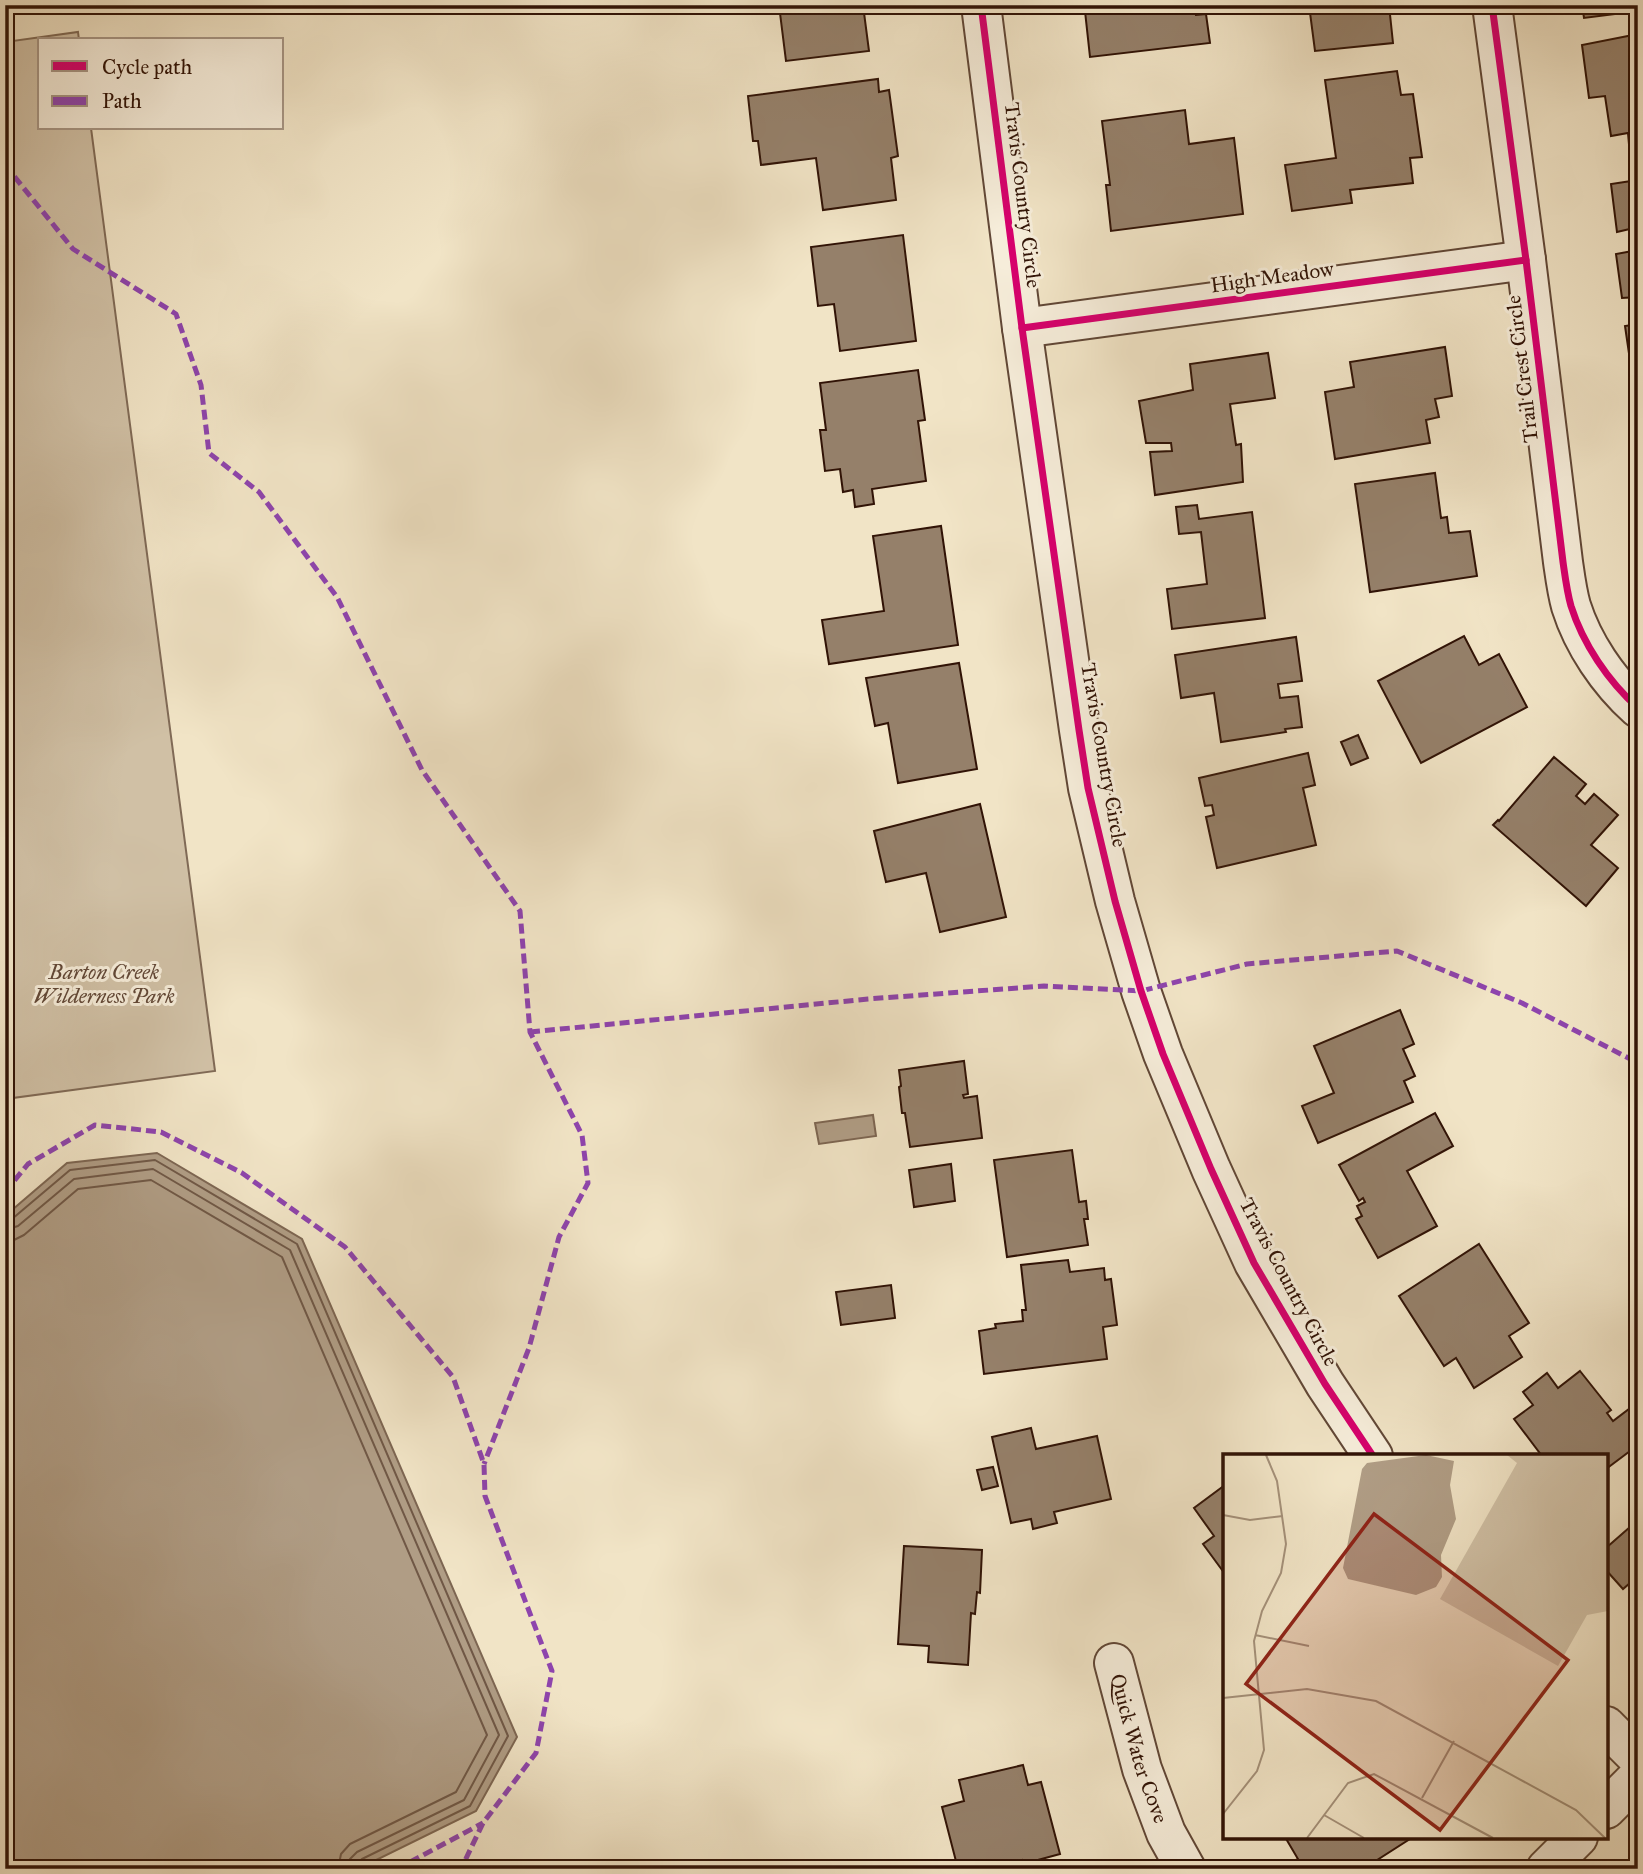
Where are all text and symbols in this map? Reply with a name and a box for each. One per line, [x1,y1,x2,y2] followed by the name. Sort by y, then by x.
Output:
[38,38,284,130] legend
[102,54,193,80] text: Cycle path
[102,88,142,114] text: Path
[999,101,1047,290] street label: Travis Country Circle
[1209,255,1335,298] street label: High Meadow
[1500,294,1544,444] street label: Trail Crest Circle
[1075,661,1133,849] street label: Travis Country Circle
[34,959,175,1009] park label: Barton Creek Wilderness Park
[1234,1193,1344,1371] street label: Travis Country Circle
[1223,1454,1608,1839] inset map
[1104,1671,1174,1827] street label: Quick Water Cove

